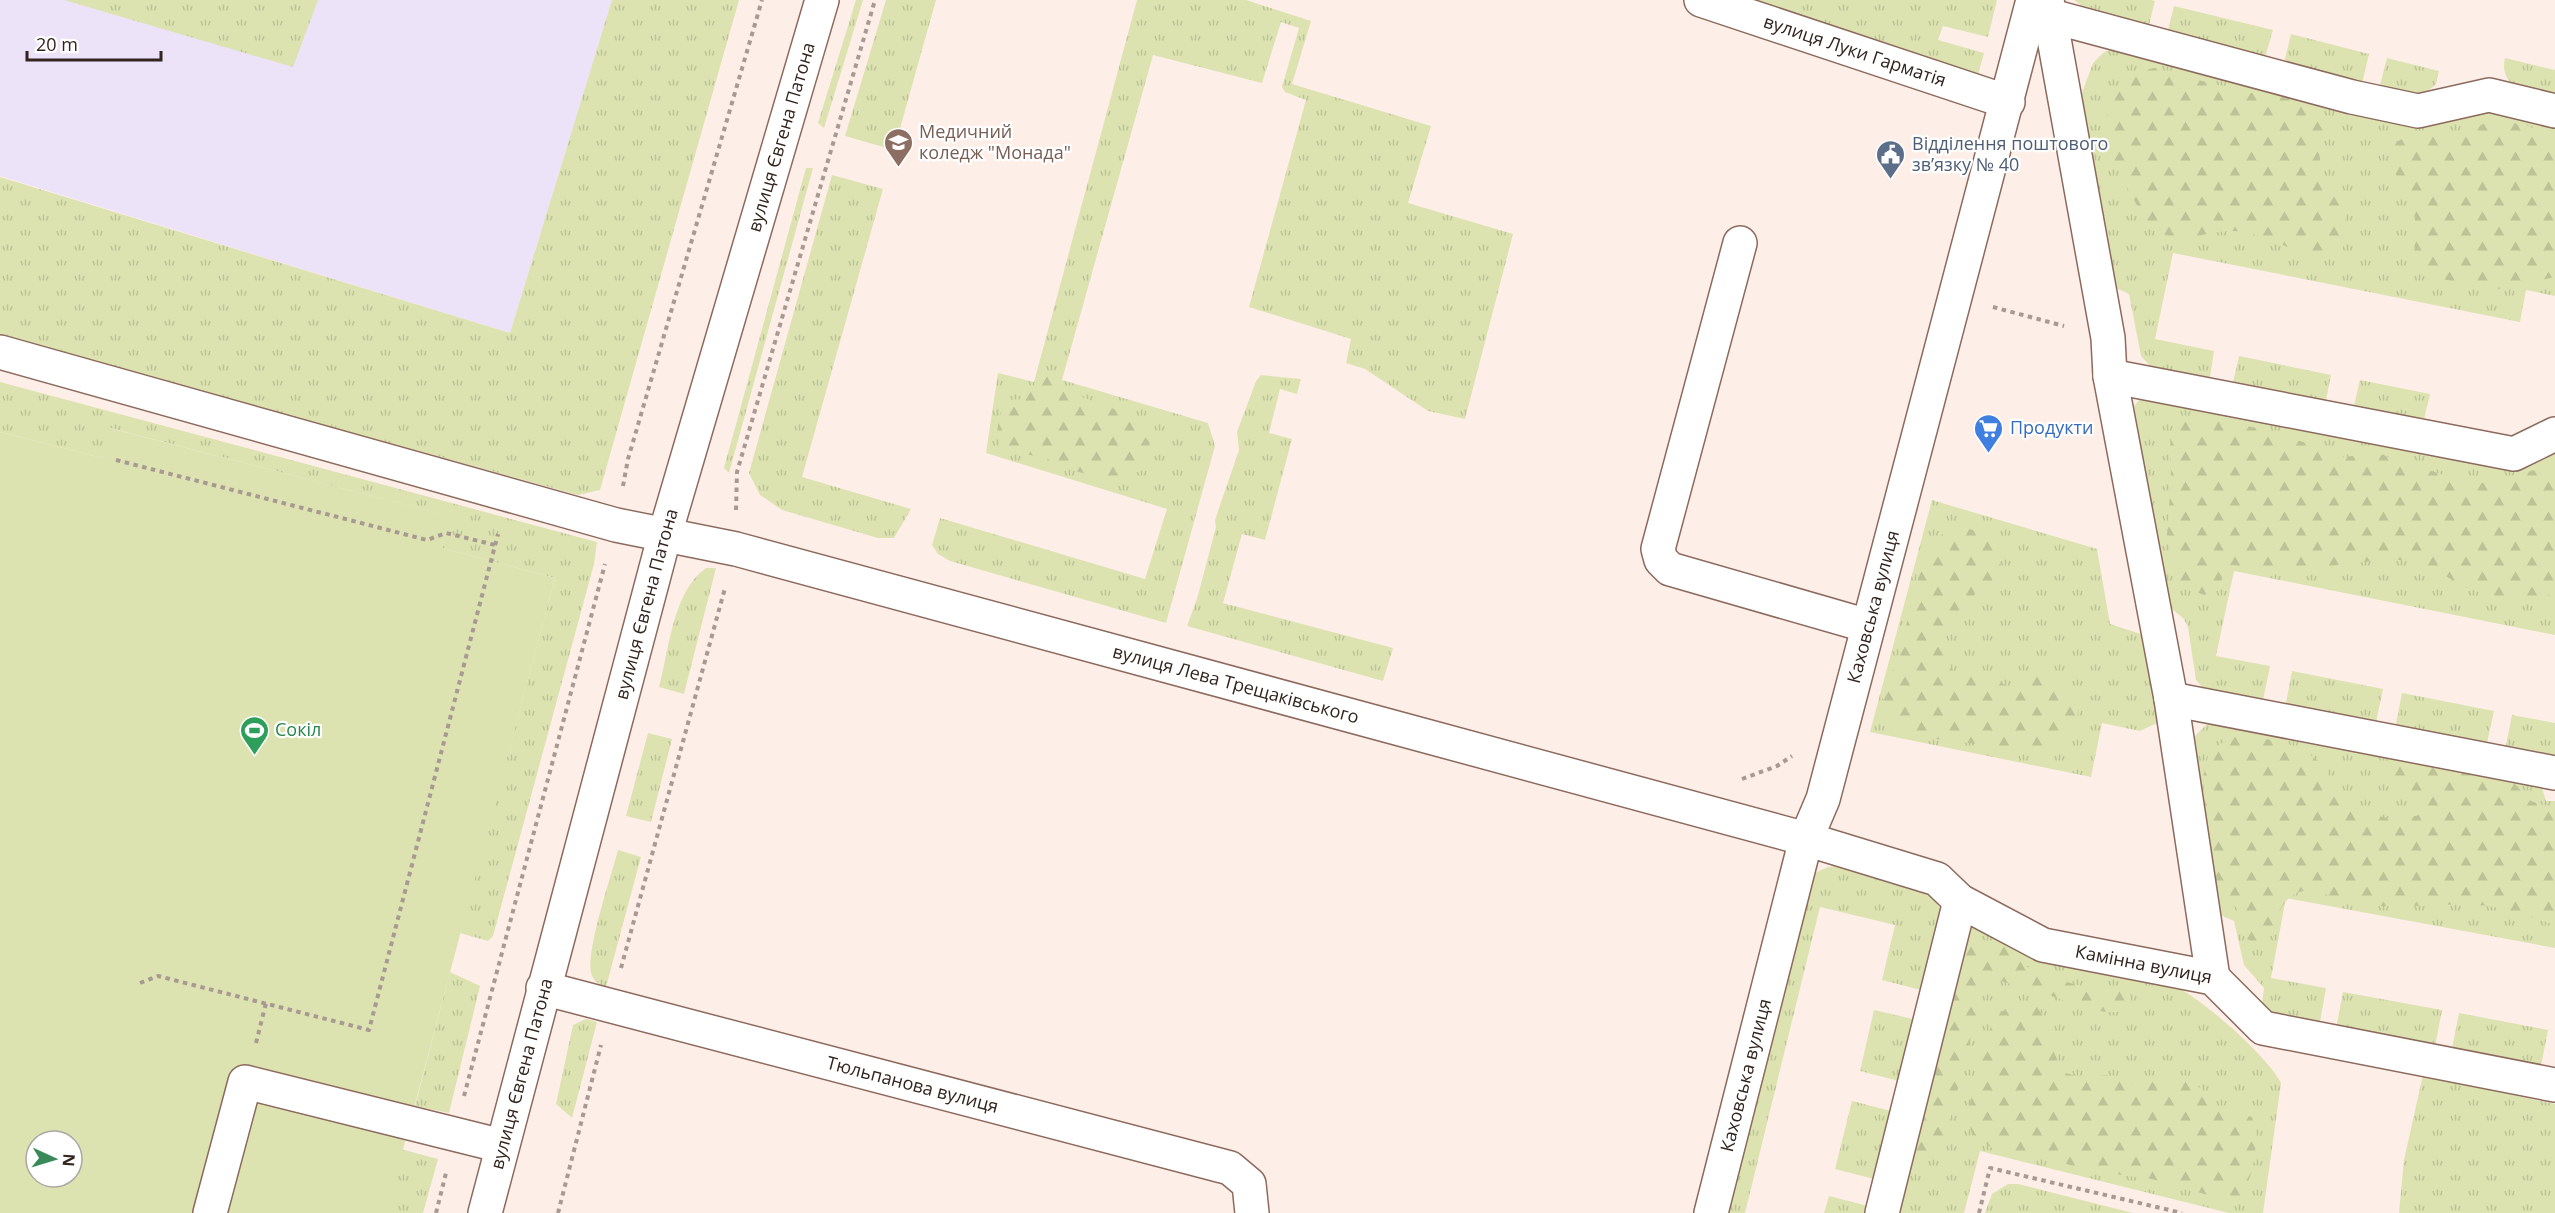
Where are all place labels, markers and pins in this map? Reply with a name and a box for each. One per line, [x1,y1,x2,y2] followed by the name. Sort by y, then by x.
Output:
[919,119,1071,164] place label: Медичний коледж "Монада"
[882,126,914,168] school or university icon: Медичний коледж "Монада"
[1912,131,2108,176] place label: Відділення поштового зв’язку № 40
[1875,138,1907,180] public building icon: Відділення поштового зв’язку № 40
[1973,412,2005,454] supermarket icon: Продукти
[2010,415,2094,439] place label: Продукти
[238,714,270,756] sports icon: Сокіл
[275,717,321,741] place label: Сокіл

